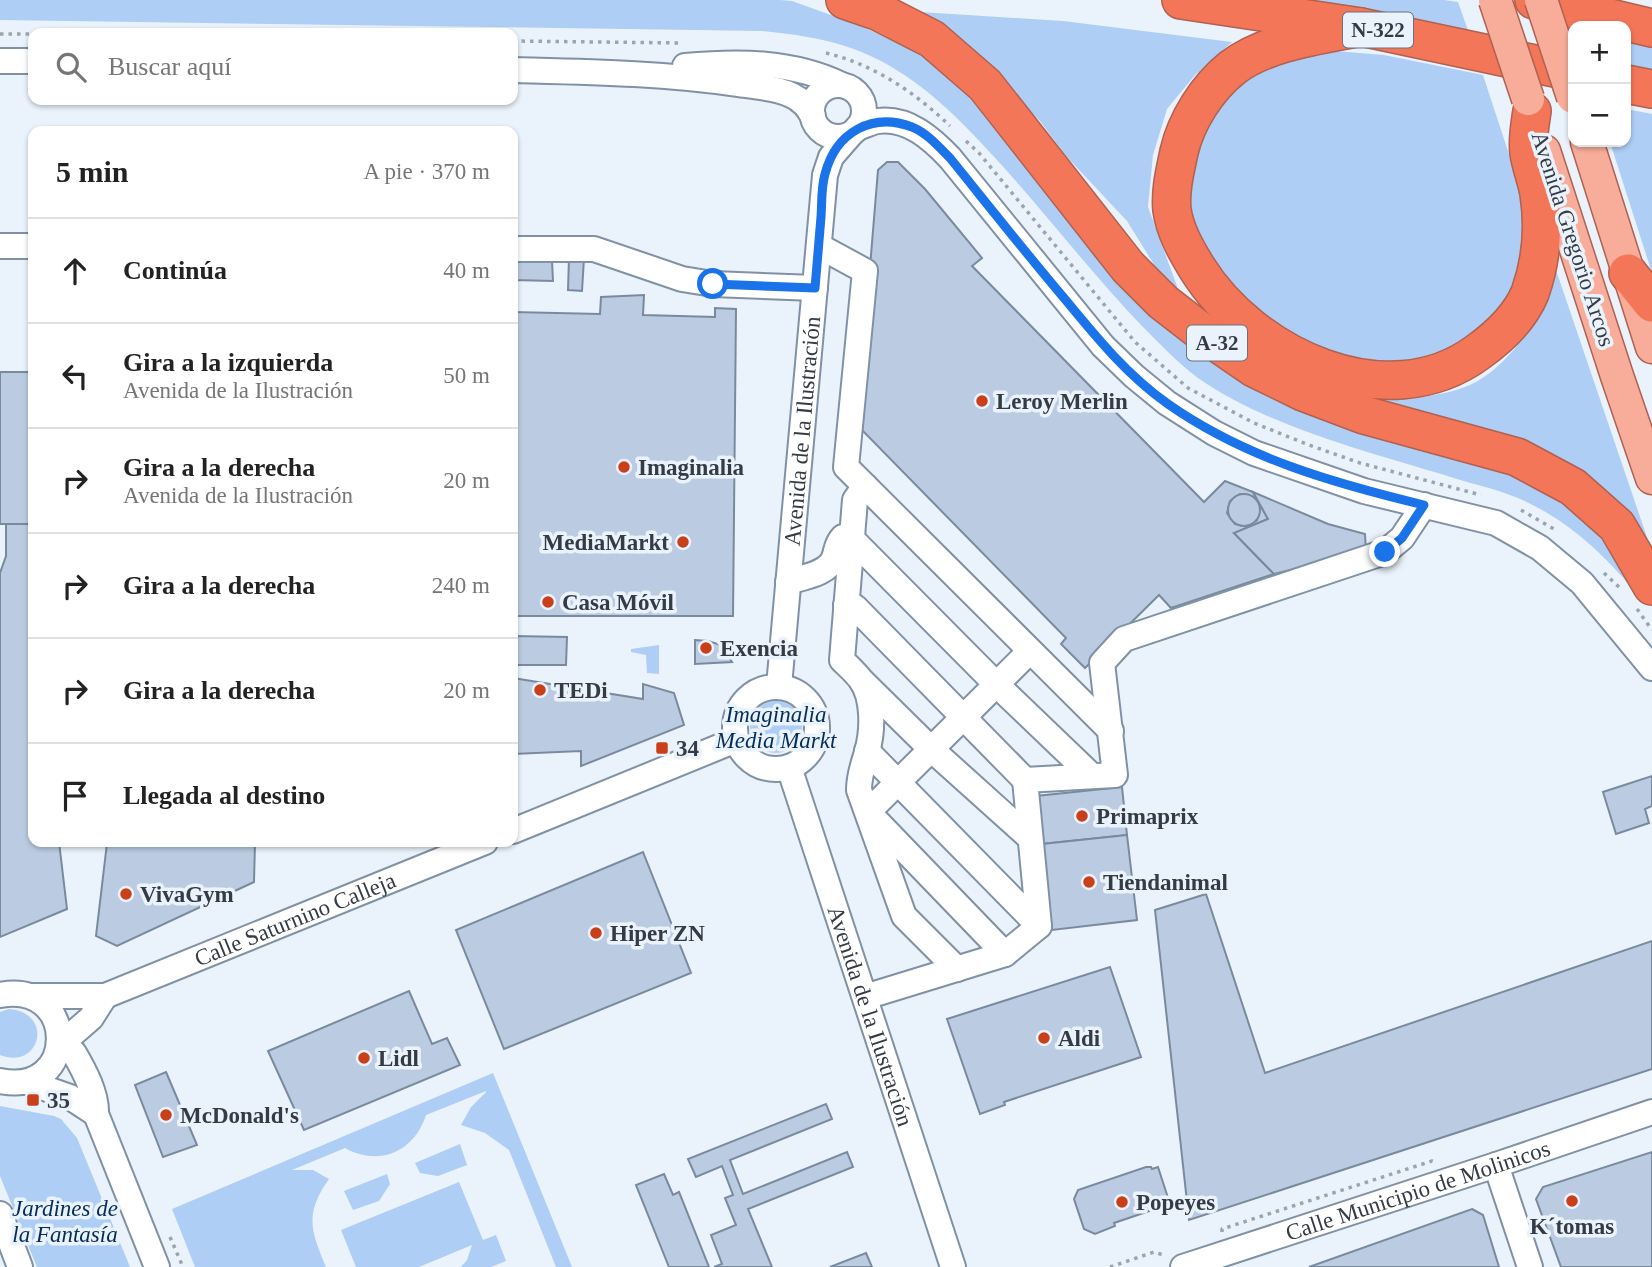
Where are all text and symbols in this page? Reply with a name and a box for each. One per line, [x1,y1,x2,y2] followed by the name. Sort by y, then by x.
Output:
[1343,12,1413,48] road number: N-322
[1568,21,1631,147] map controls
[1568,21,1631,84] button: +
[28,28,518,105] search box
[52,48,90,86] icon: search
[108,52,231,81] text: Buscar aquí
[1568,84,1631,147] button: −
[1526,128,1620,350] street label: Avenida Gregorio Arcos
[56,155,129,188] text: 5 min
[364,159,490,184] text: A pie · 370 m
[56,252,94,290] icon: ahead
[123,256,227,285] text: Continúa
[443,258,490,283] text: 40 m
[697,268,728,299] route start
[779,315,825,547] street label: Avenida de la Ilustración
[1187,326,1247,360] road number: A-32
[123,348,333,377] text: Gira a la izquierda
[56,357,94,395] icon: left
[443,363,490,388] text: 50 m
[123,378,353,403] text: Avenida de la Ilustración
[996,389,1128,414] place label: Leroy Merlin
[974,393,990,409] marker: Leroy Merlin
[123,453,315,482] text: Gira a la derecha
[638,455,745,480] place label: Imaginalia
[616,459,632,475] marker: Imaginalia
[56,462,94,500] icon: right
[443,468,490,493] text: 20 m
[123,483,353,508] text: Avenida de la Ilustración
[543,530,669,555] place label: MediaMarkt
[675,534,691,550] marker: MediaMarkt
[1369,536,1400,567] route end
[56,567,94,605] icon: right
[123,571,315,600] text: Gira a la derecha
[432,573,490,598] text: 240 m
[562,590,674,615] place label: Casa Móvil
[540,594,556,610] marker: Casa Móvil
[720,636,798,661] place label: Exencia
[698,640,714,656] marker: Exencia
[56,672,94,710] icon: right
[123,676,315,705] text: Gira a la derecha
[443,678,490,703] text: 20 m
[554,678,608,703] place label: TEDi
[532,682,548,698] marker: TEDi
[715,702,837,753] park label: Imaginalia Media Markt
[676,736,700,761] place label: 34
[654,740,670,756] marker: 34
[56,777,94,815] icon: arrive
[123,781,325,810] text: Llegada al destino
[1096,804,1199,829] place label: Primaprix
[1074,808,1090,824] marker: Primaprix
[191,867,399,971] street label: Calle Saturnino Calleja
[1103,870,1228,895] place label: Tiendanimal
[1081,874,1097,890] marker: Tiendanimal
[140,882,234,907] place label: VivaGym
[118,886,134,902] marker: VivaGym
[823,903,919,1130] street label: Avenida de la Ilustración
[610,921,705,946] place label: Hiper ZN
[588,925,604,941] marker: Hiper ZN
[1058,1026,1101,1051] place label: Aldi
[1036,1030,1052,1046] marker: Aldi
[378,1046,419,1071] place label: Lidl
[356,1050,372,1066] marker: Lidl
[47,1088,70,1113] place label: 35
[25,1092,41,1108] marker: 35
[180,1103,299,1128] place label: McDonald's
[158,1107,174,1123] marker: McDonald's
[1282,1135,1553,1245] street label: Calle Municipio de Molinicos
[1136,1190,1215,1215] place label: Popeyes
[1564,1193,1580,1209] marker: K´tomas
[1114,1194,1130,1210] marker: Popeyes
[12,1196,118,1247] park label: Jardines de la Fantasía
[1530,1214,1614,1239] place label: K´tomas

